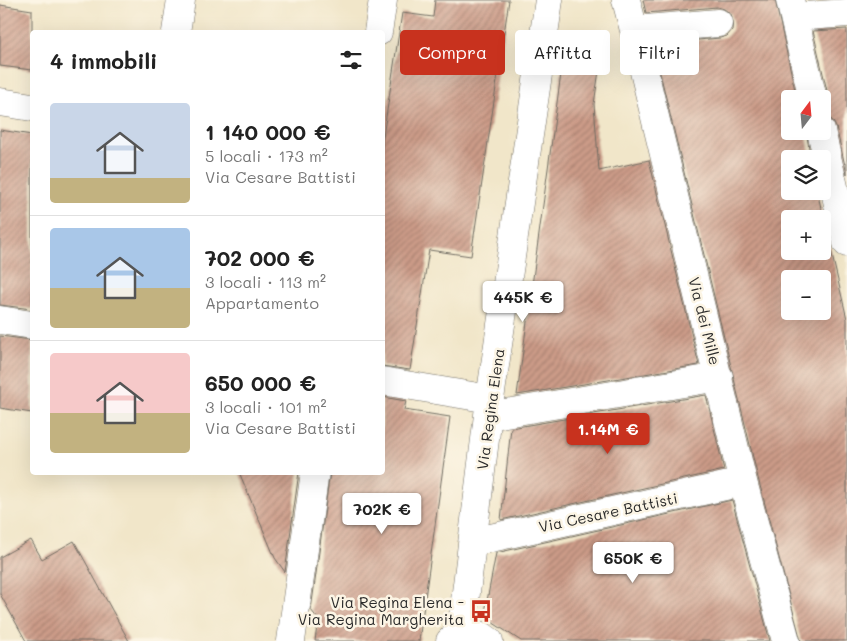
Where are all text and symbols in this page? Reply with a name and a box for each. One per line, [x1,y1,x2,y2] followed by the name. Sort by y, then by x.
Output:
[400,30,505,75] chip: Compra
[515,30,610,75] chip: Affitta
[620,30,699,75] chip: Filtri
[337,46,365,74] icon: filters
[50,47,157,74] text: 4 immobili
[781,90,831,140] north arrow
[781,90,831,320] map controls
[205,118,331,145] text: 1 140 000 €
[90,123,150,183] icon: home
[205,145,328,166] text: 5 locali · 173 m²
[781,150,831,200] button: layers
[205,166,356,187] text: Via Cesare Battisti
[781,210,831,260] button: +
[205,244,315,271] text: 702 000 €
[90,248,150,308] icon: home
[781,270,831,320] button: −
[205,271,326,292] text: 3 locali · 113 m²
[684,275,726,367] street label: Via dei Mille
[482,280,564,323] pin: 445K €
[494,286,552,307] text: 445K €
[205,292,319,313] text: Appartamento
[472,347,508,471] street label: Via Regina Elena
[205,369,316,396] text: 650 000 €
[90,373,150,433] icon: home
[205,396,327,417] text: 3 locali · 101 m²
[562,412,654,455] pin: 1.14M €
[205,417,356,438] text: Via Cesare Battisti
[578,418,638,439] text: 1.14M €
[537,488,679,536] street label: Via Cesare Battisti
[341,492,423,535] pin: 702K €
[353,498,411,519] text: 702K €
[592,542,674,584] pin: 650K €
[604,547,662,568] text: 650K €
[298,592,464,629] place label: Via Regina Elena - Via Regina Margherita
[468,598,494,624] bus stop icon: Via Regina Elena - Via Regina Margherita

